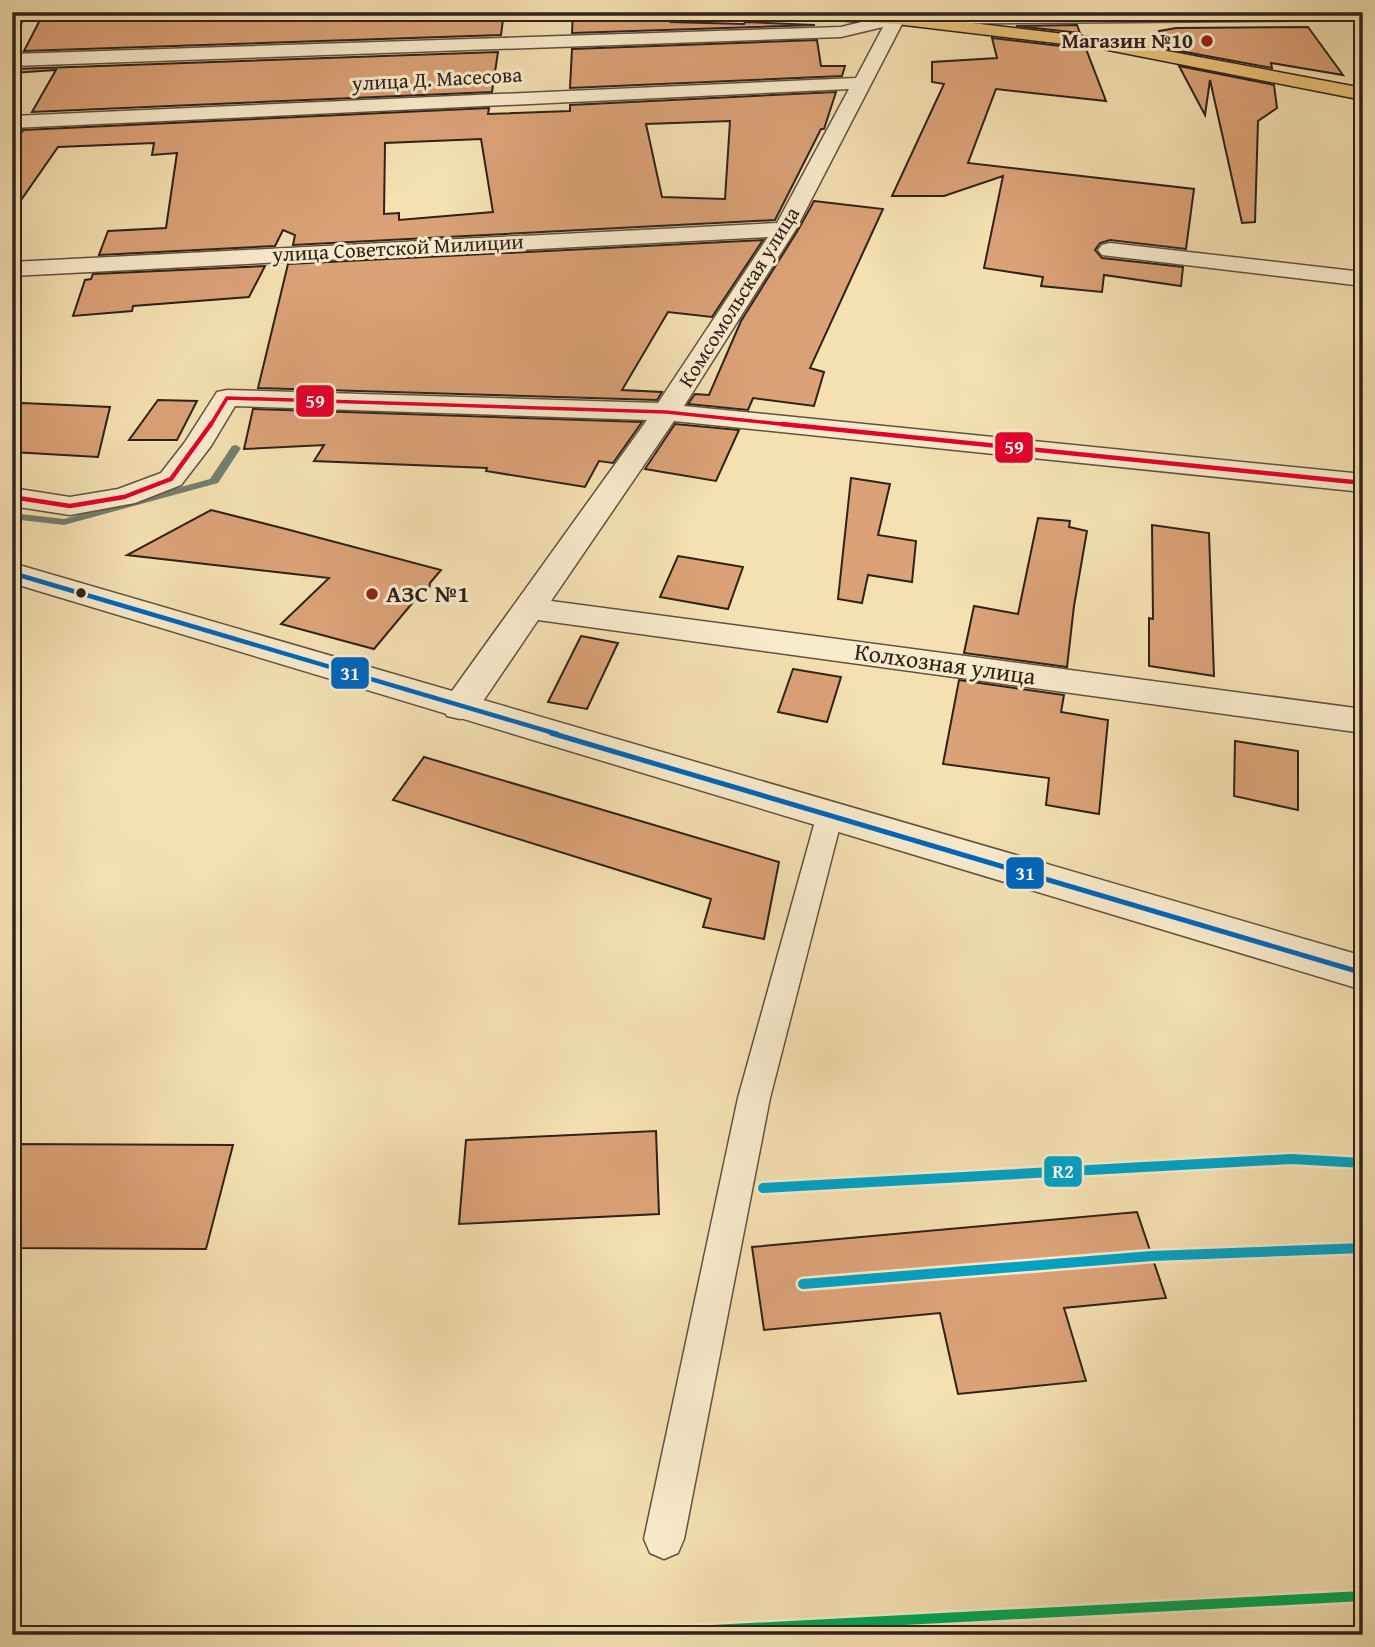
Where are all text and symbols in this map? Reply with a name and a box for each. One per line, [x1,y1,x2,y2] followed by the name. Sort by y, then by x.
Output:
[1061,25,1193,56] place label: Магазин №10
[1199,33,1215,49] marker: Магазин №10
[350,59,523,98] street label: улица Д. Масесова
[670,200,807,393] street label: Комсомольская улица
[270,225,524,270] street label: улица Советской Милиции
[295,384,335,418] line badge: 59
[305,387,325,415] text: 59
[994,431,1034,464] line badge: 59
[1004,433,1024,461] text: 59
[386,576,470,611] place label: АЗС №1
[74,586,88,600] unlabelled marker
[364,586,380,602] marker: АЗС №1
[852,633,1039,694] street label: Колхозная улица
[330,656,370,690] line badge: 31
[340,659,360,687] text: 31
[1005,856,1045,890] line badge: 31
[1015,859,1035,887] text: 31
[1043,1155,1083,1188] line badge: R2
[1052,1157,1074,1185] text: R2

